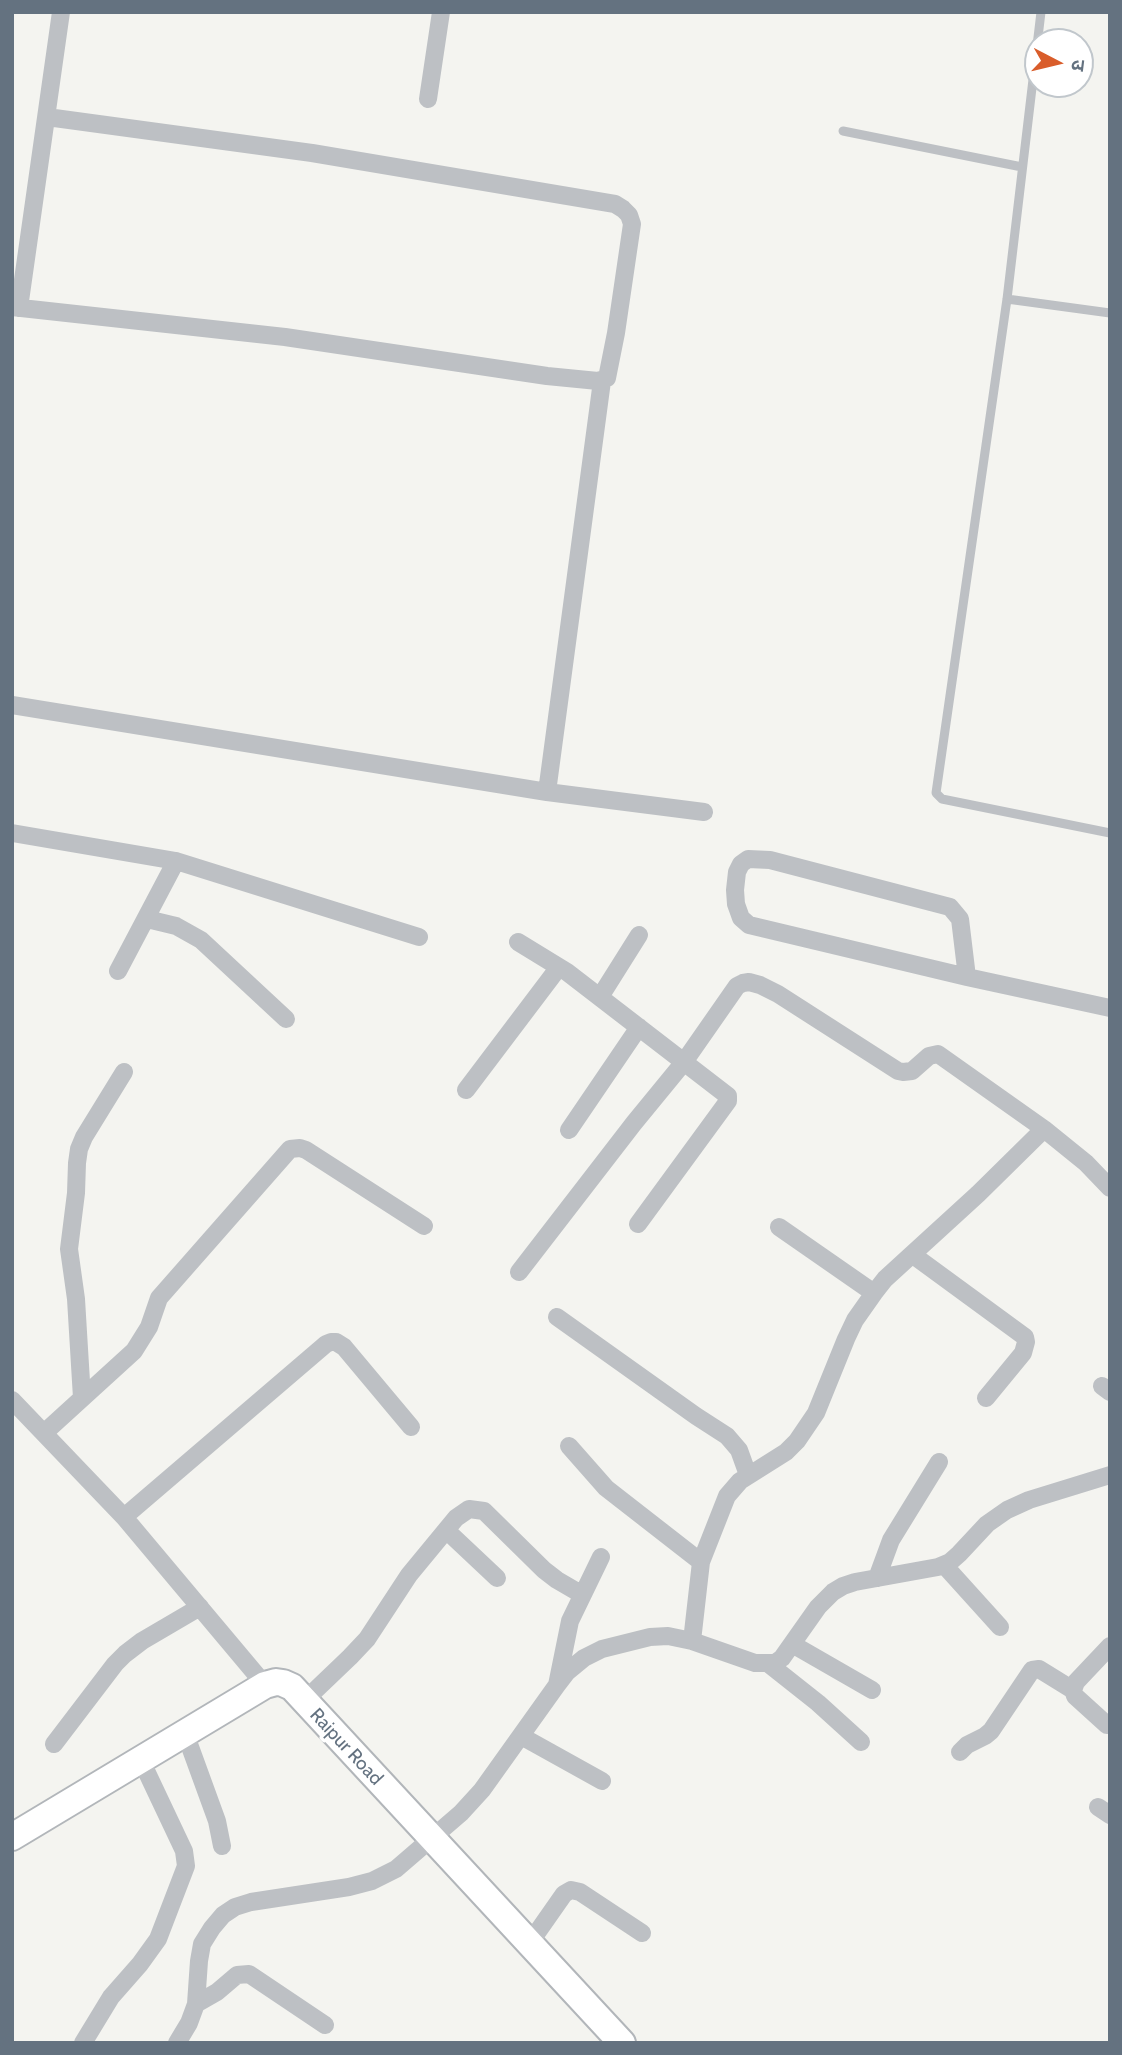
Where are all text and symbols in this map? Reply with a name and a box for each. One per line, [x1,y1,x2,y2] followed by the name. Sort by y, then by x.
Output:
[1024,28,1094,98] north arrow
[1066,58,1090,72] text: उ
[305,1704,387,1790] street label: Raipur Road

